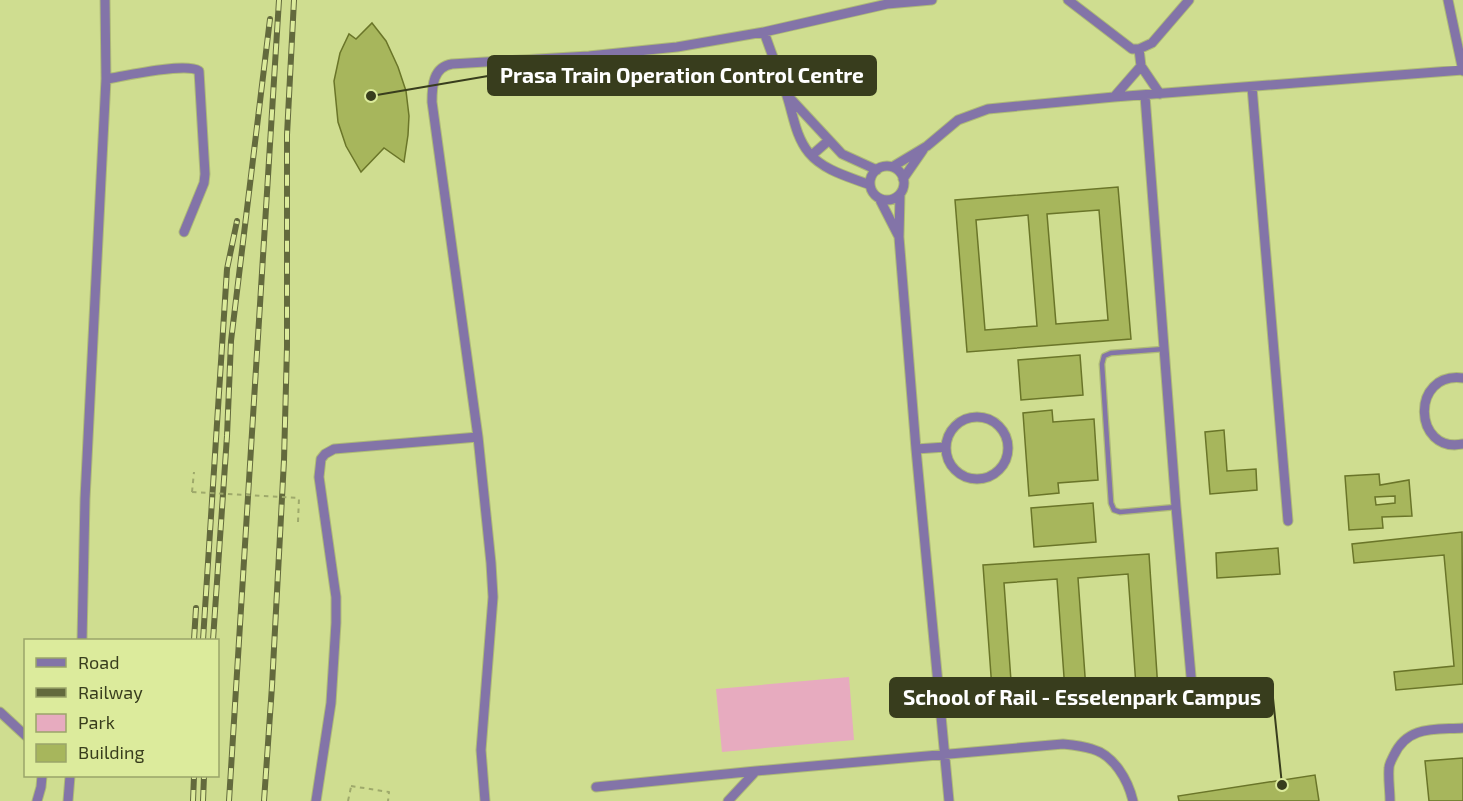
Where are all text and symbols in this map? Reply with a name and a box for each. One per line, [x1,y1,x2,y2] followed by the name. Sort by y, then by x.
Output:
[488,56,876,95] callout: Prasa Train Operation Control Centre
[500,62,864,87] text: Prasa Train Operation Control Centre
[24,639,219,777] legend
[78,651,119,673] text: Road
[890,678,1273,717] callout: School of Rail - Esselenpark Campus
[78,681,143,703] text: Railway
[903,684,1261,709] text: School of Rail - Esselenpark Campus
[78,711,115,733] text: Park
[78,741,145,763] text: Building

